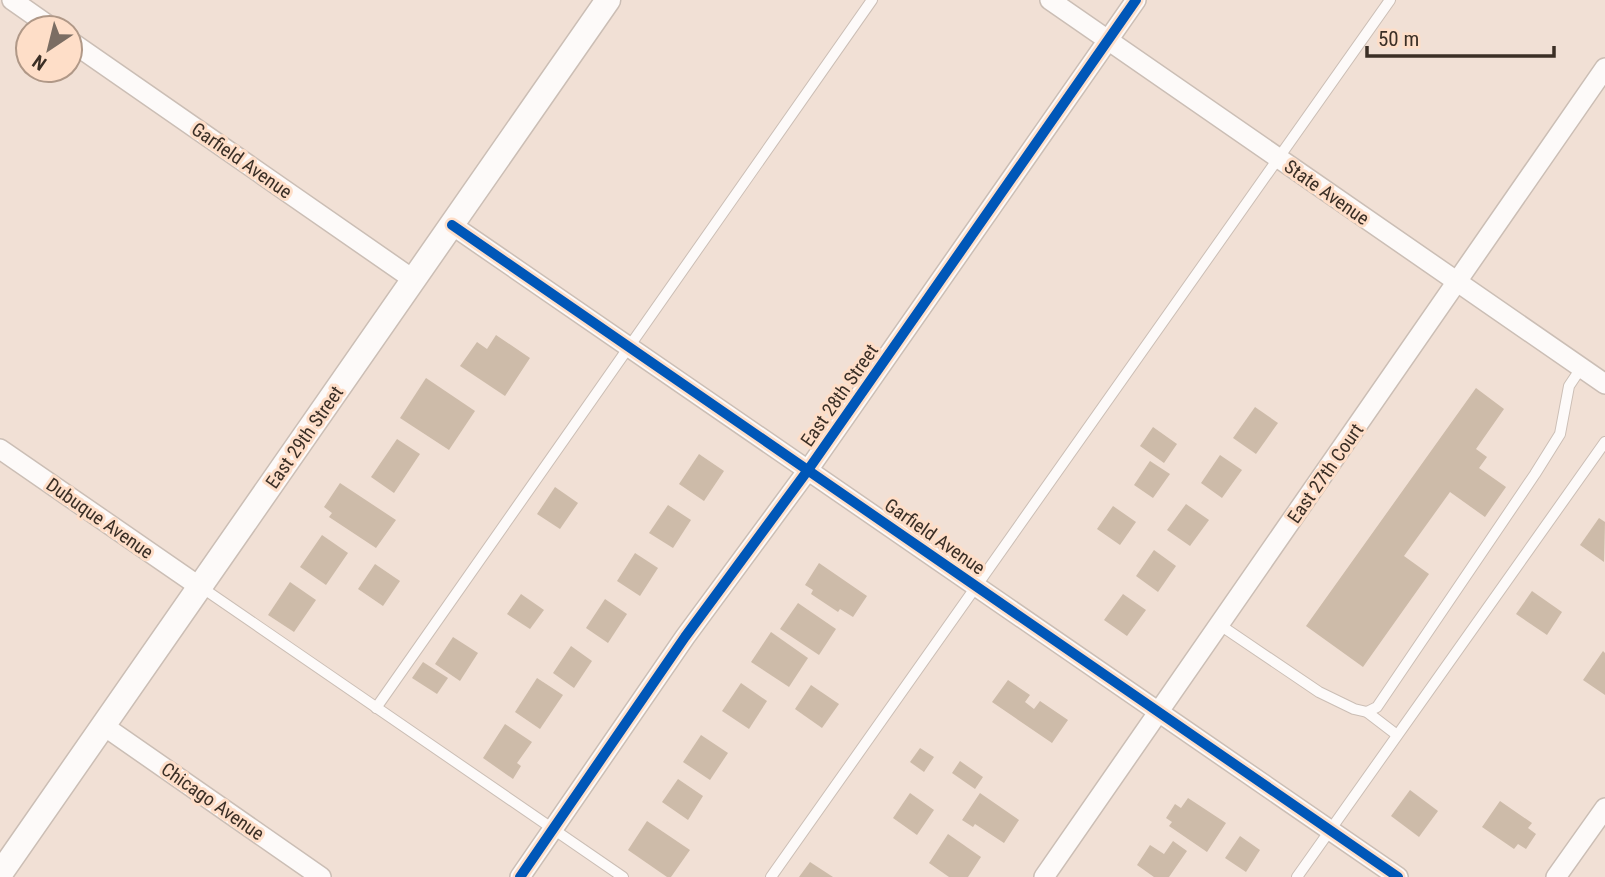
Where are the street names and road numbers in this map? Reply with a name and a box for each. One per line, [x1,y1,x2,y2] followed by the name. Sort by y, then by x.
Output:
[187,117,296,203] street label: Garfield Avenue
[1280,155,1374,230] street label: State Avenue
[796,340,883,451] street label: East 28th Street
[261,382,348,493] street label: East 29th Street
[1283,419,1368,528] street label: East 27th Court
[42,473,158,564] street label: Dubuque Avenue
[880,493,989,579] street label: Garfield Avenue
[157,758,269,845] street label: Chicago Avenue

